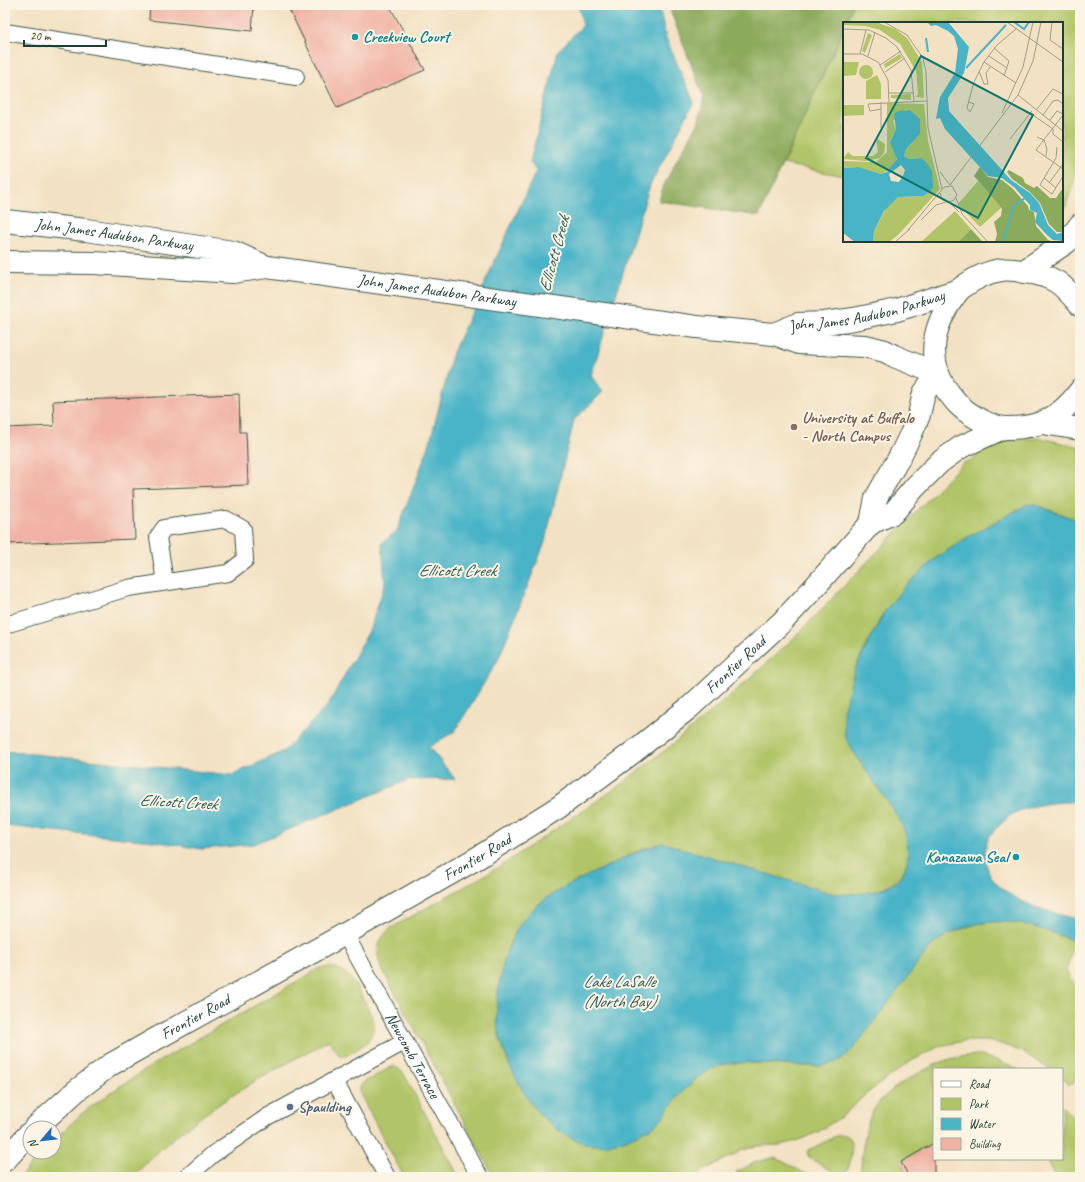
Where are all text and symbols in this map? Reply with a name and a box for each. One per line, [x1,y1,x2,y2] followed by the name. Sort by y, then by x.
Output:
[24,22,106,48] scale bar
[843,22,1063,242] inset map
[363,27,452,47] place label: Creekview Court
[30,28,52,44] text: 20 m
[350,32,360,42] marker: Creekview Court
[534,211,575,294] water label: Ellicott Creek
[33,214,196,256] street label: John James Audubon Parkway
[356,270,519,312] street label: John James Audubon Parkway
[784,285,948,337] street label: John James Audubon Parkway
[802,408,915,446] place label: University at Buffalo - North Campus
[789,422,799,432] marker: University at Buffalo - North Campus
[418,560,498,581] water label: Ellicott Creek
[701,630,772,698] street label: Frontier Road
[139,789,220,815] water label: Ellicott Creek
[440,828,517,885] street label: Frontier Road
[926,847,1011,867] place label: Kanazawa Seal
[1011,852,1021,862] marker: Kanazawa Seal
[583,971,659,1012] water label: Lake LaSalle (North Bay)
[157,989,236,1044] street label: Frontier Road
[381,1009,445,1104] street label: Newcomb Terrace
[933,1068,1063,1160] legend
[969,1076,991,1092] text: Road
[969,1096,990,1112] text: Park
[298,1097,353,1117] place label: Spaulding
[285,1102,295,1112] marker: Spaulding
[969,1116,997,1132] text: Water
[22,1120,62,1160] north arrow
[24,1136,41,1151] text: N
[969,1136,1001,1152] text: Building

